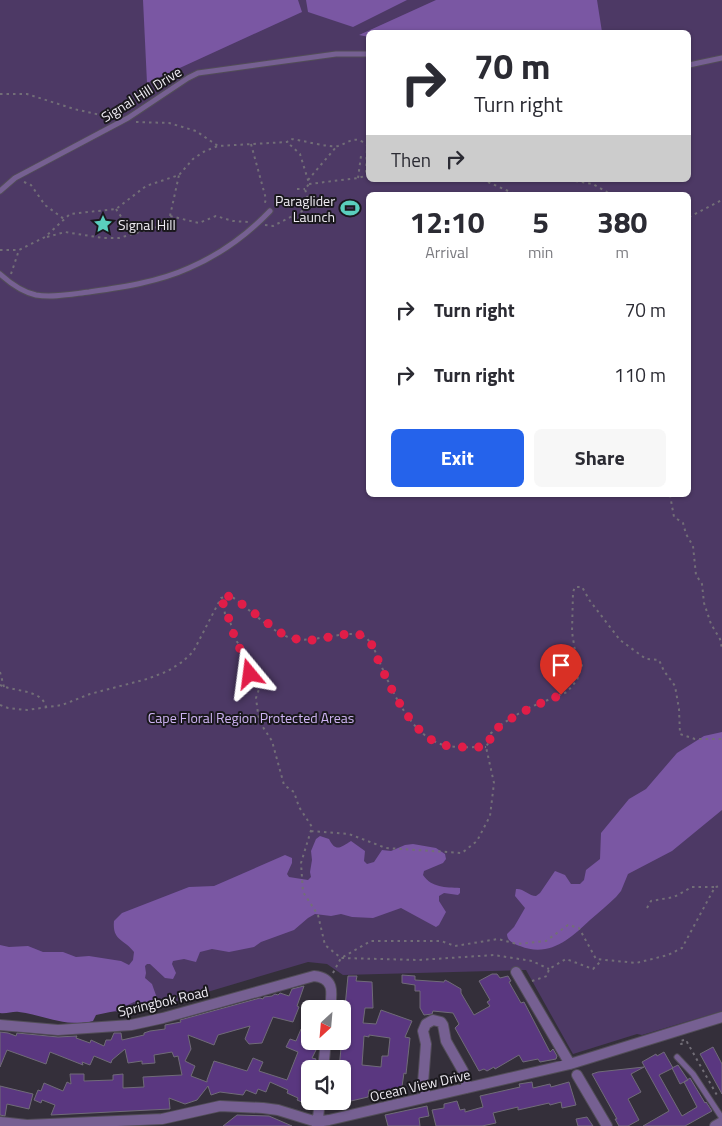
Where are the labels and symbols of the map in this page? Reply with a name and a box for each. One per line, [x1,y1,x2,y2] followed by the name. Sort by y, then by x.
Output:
[97,61,185,127] street label: Signal Hill Drive
[275,190,335,227] place label: Paraglider Launch
[339,197,361,219] sports icon: Paraglider Launch
[92,213,114,235] place icon: Signal Hill
[118,214,176,235] place label: Signal Hill
[540,644,582,695] pin
[223,647,275,699] position arrow
[148,707,354,728] park label: Cape Floral Region Protected Areas
[116,980,210,1022] street label: Springbok Road
[301,1000,351,1050] north arrow
[368,1063,472,1107] street label: Ocean View Drive

